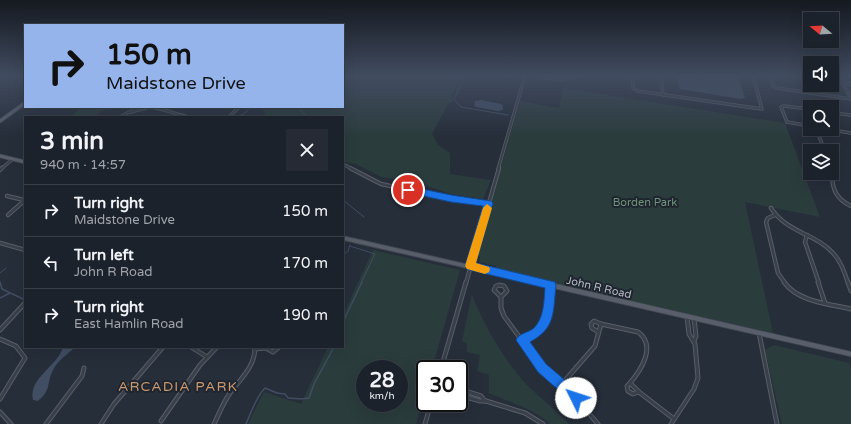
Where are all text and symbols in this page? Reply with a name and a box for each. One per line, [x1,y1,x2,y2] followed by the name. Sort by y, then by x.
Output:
[803,12,839,48] north arrow
[803,12,839,180] map controls
[106,38,192,72] text: 150 m
[40,40,92,92] icon: right
[803,56,839,92] button: sound
[106,72,246,94] text: Maidstone Drive
[803,100,839,136] button: search
[40,127,104,156] text: 3 min
[286,129,328,171] button: close
[803,144,839,180] button: layers
[40,157,126,173] text: 940 m · 14:57
[391,173,425,207] pin
[397,179,419,201] icon: arrive
[74,194,144,212] text: Turn right
[613,196,677,209] park label: Borden Park
[40,200,62,222] icon: right
[282,202,328,220] text: 150 m
[74,212,175,228] text: Maidstone Drive
[74,246,134,264] text: Turn left
[40,252,62,274] icon: left
[282,254,328,272] text: 170 m
[74,264,152,280] text: John R Road
[565,274,633,301] street label: John R Road
[74,298,144,316] text: Turn right
[40,304,62,326] icon: right
[282,306,328,324] text: 190 m
[74,316,184,332] text: East Hamlin Road
[416,360,468,412] speed limit sign: 30
[369,369,395,393] text: 28
[555,377,597,419] position arrow
[118,378,238,395] district label: ARCADIA PARK
[369,390,395,402] text: km/h

